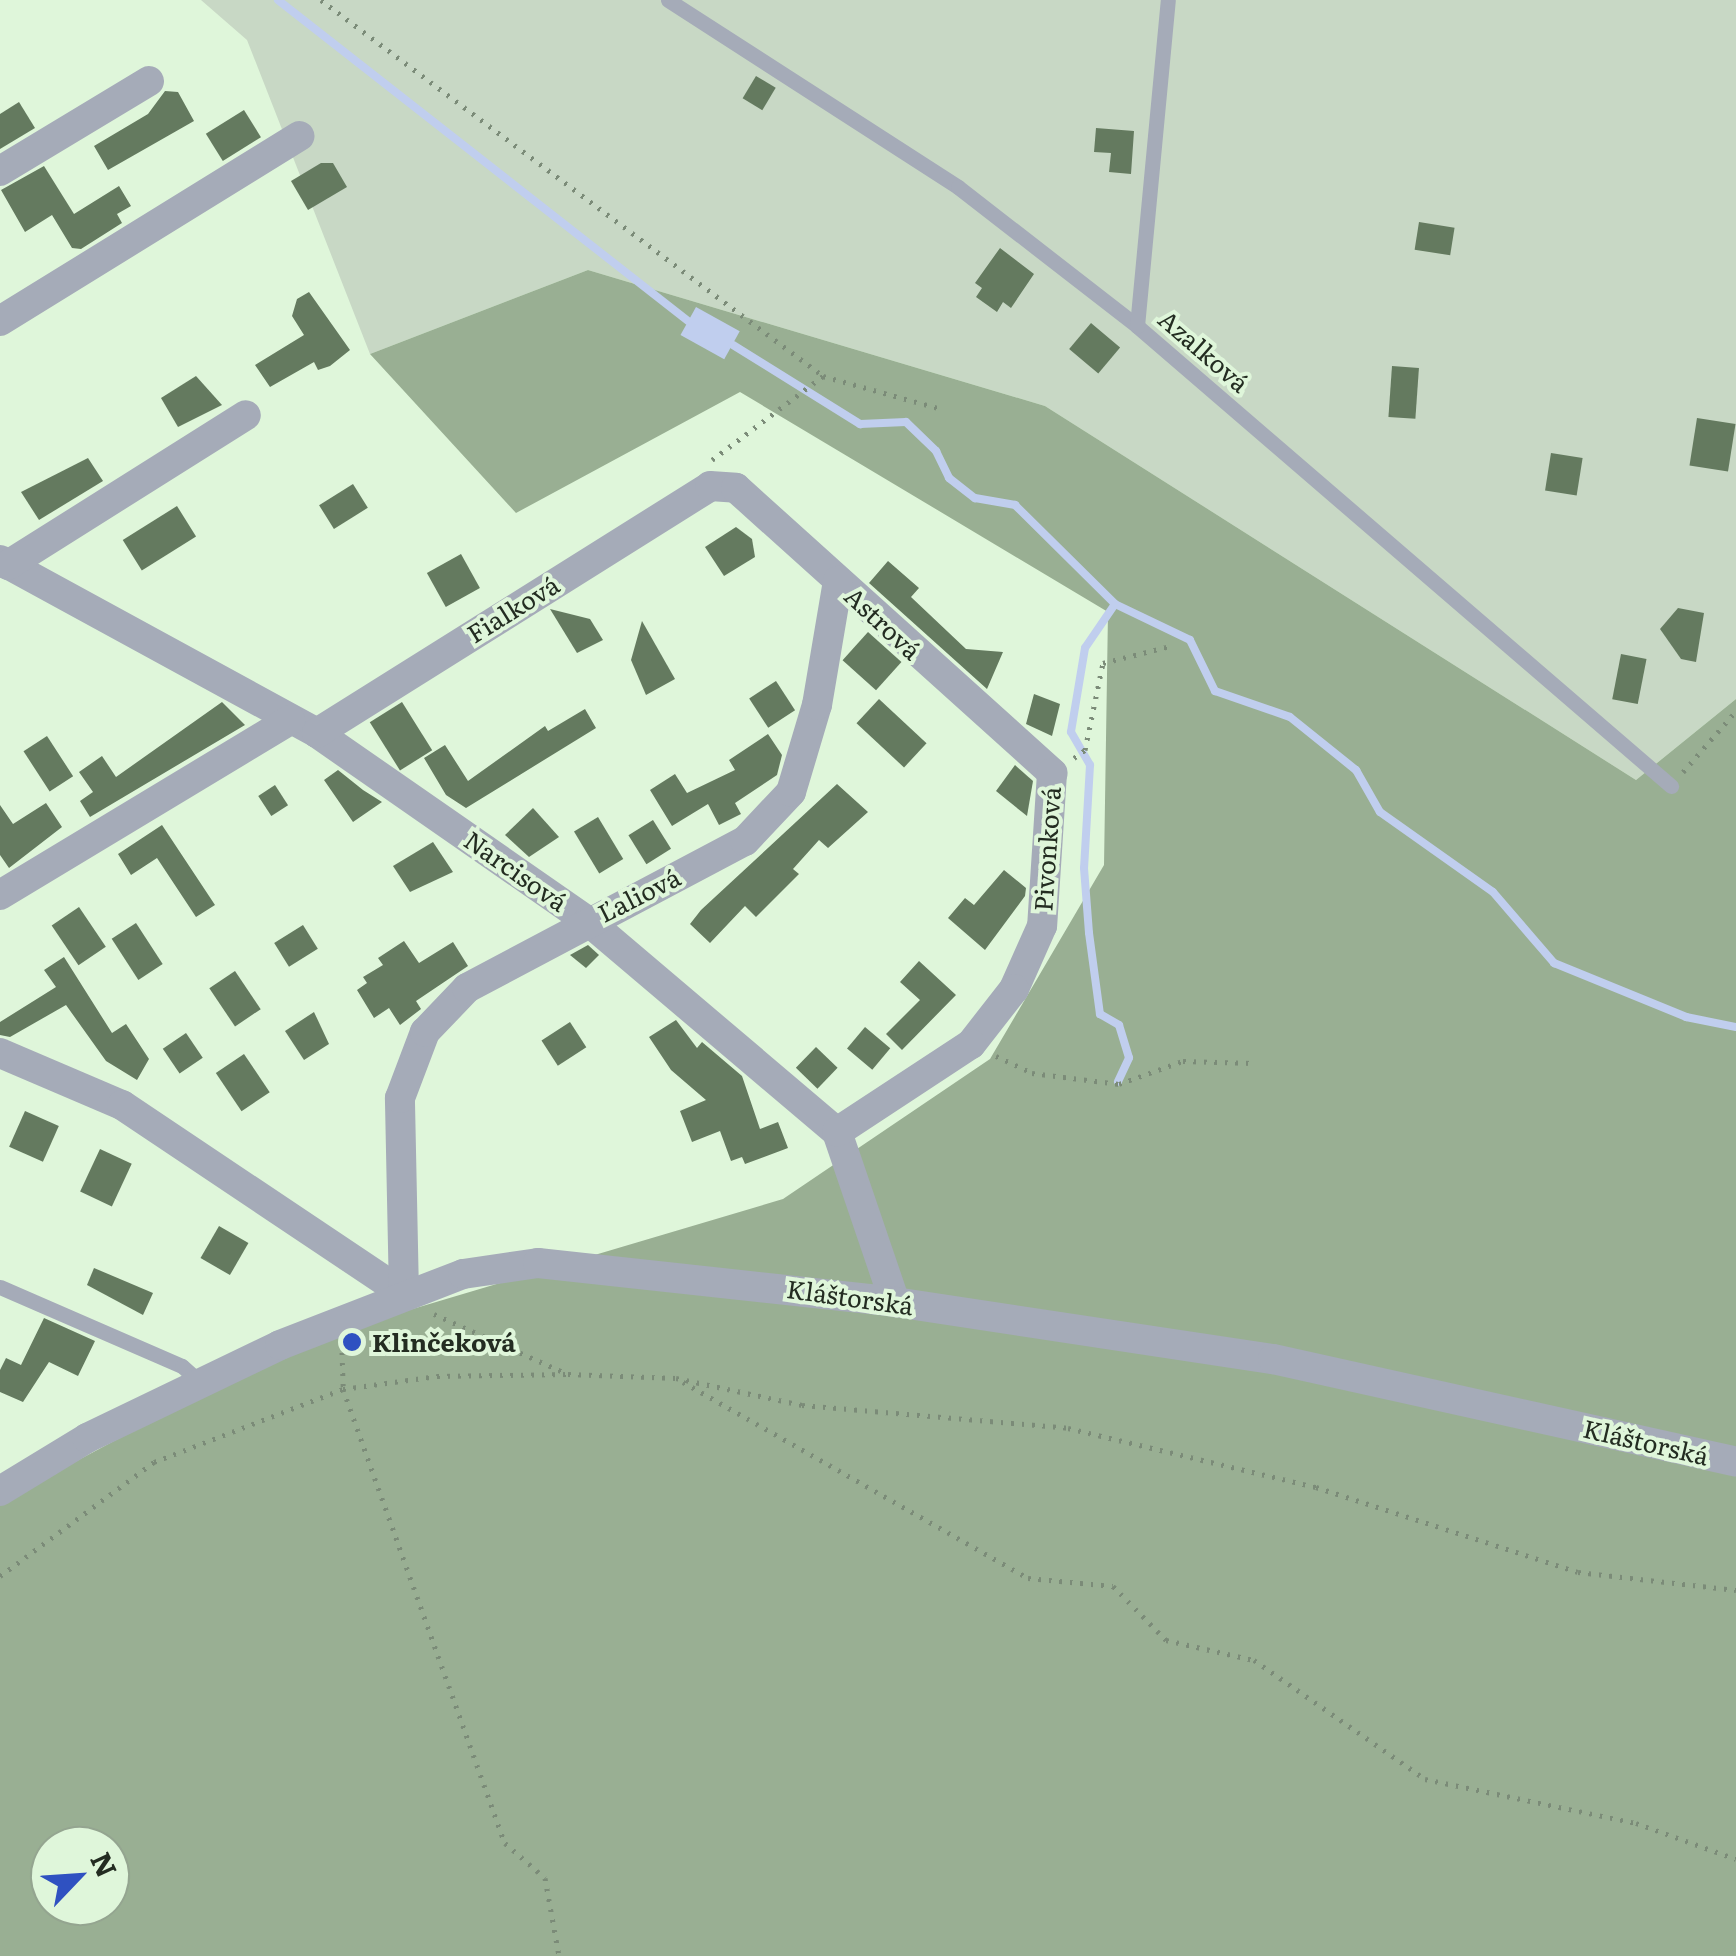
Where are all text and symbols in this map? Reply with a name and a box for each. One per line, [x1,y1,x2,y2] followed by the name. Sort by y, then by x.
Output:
[1153,304,1255,398] street label: Azalková
[462,569,564,649] street label: Fialková
[839,580,927,666] street label: Astrová
[1028,786,1066,912] street label: Pivonková
[459,825,573,917] street label: Narcisová
[593,862,685,928] street label: Ľaliová
[785,1273,915,1321] street label: Kláštorská
[372,1327,516,1357] place label: Klinčeková
[341,1331,363,1353] marker: Klinčeková
[1580,1413,1712,1471] street label: Kláštorská
[30,1826,130,1926] north arrow
[81,1845,129,1884] text: N

